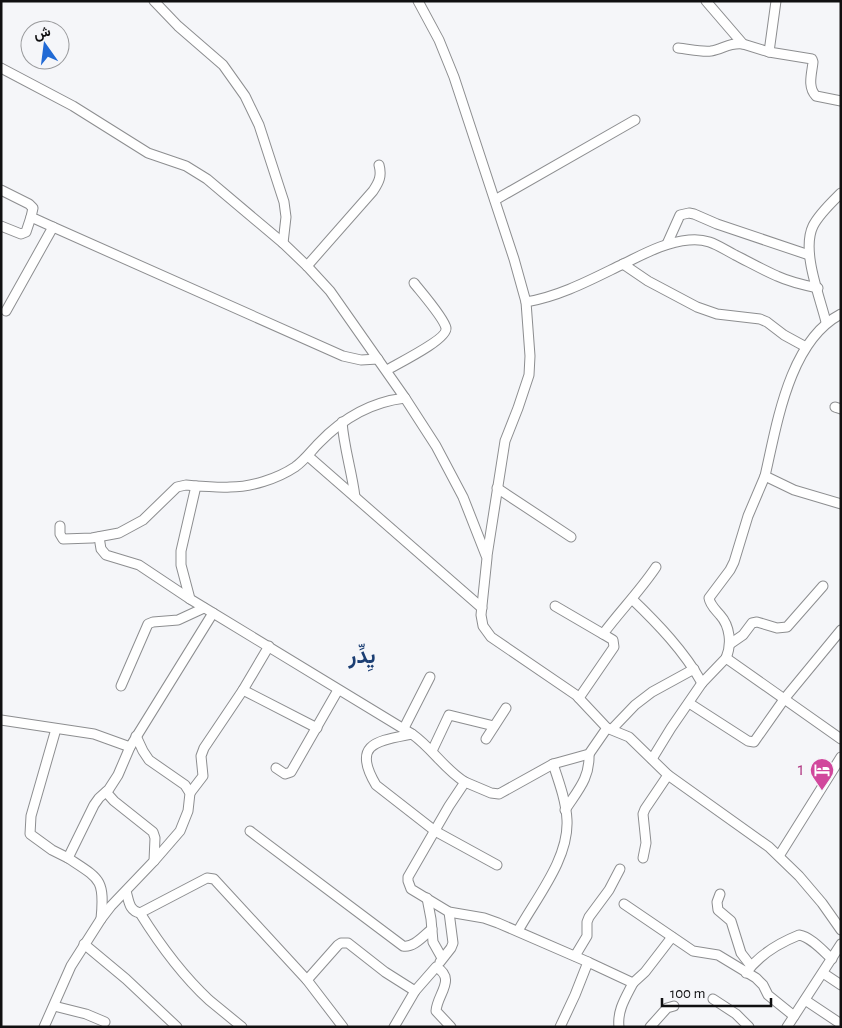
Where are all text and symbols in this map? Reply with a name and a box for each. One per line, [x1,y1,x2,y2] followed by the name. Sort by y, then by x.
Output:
[20,20,70,70] north arrow
[32,24,52,43] text: ش
[348,643,375,672] district label: يِدِّر
[809,757,835,791] hotel icon: 1
[798,761,804,779] place label: 1
[662,976,771,1008] scale bar
[670,986,705,1001] text: 100 m

